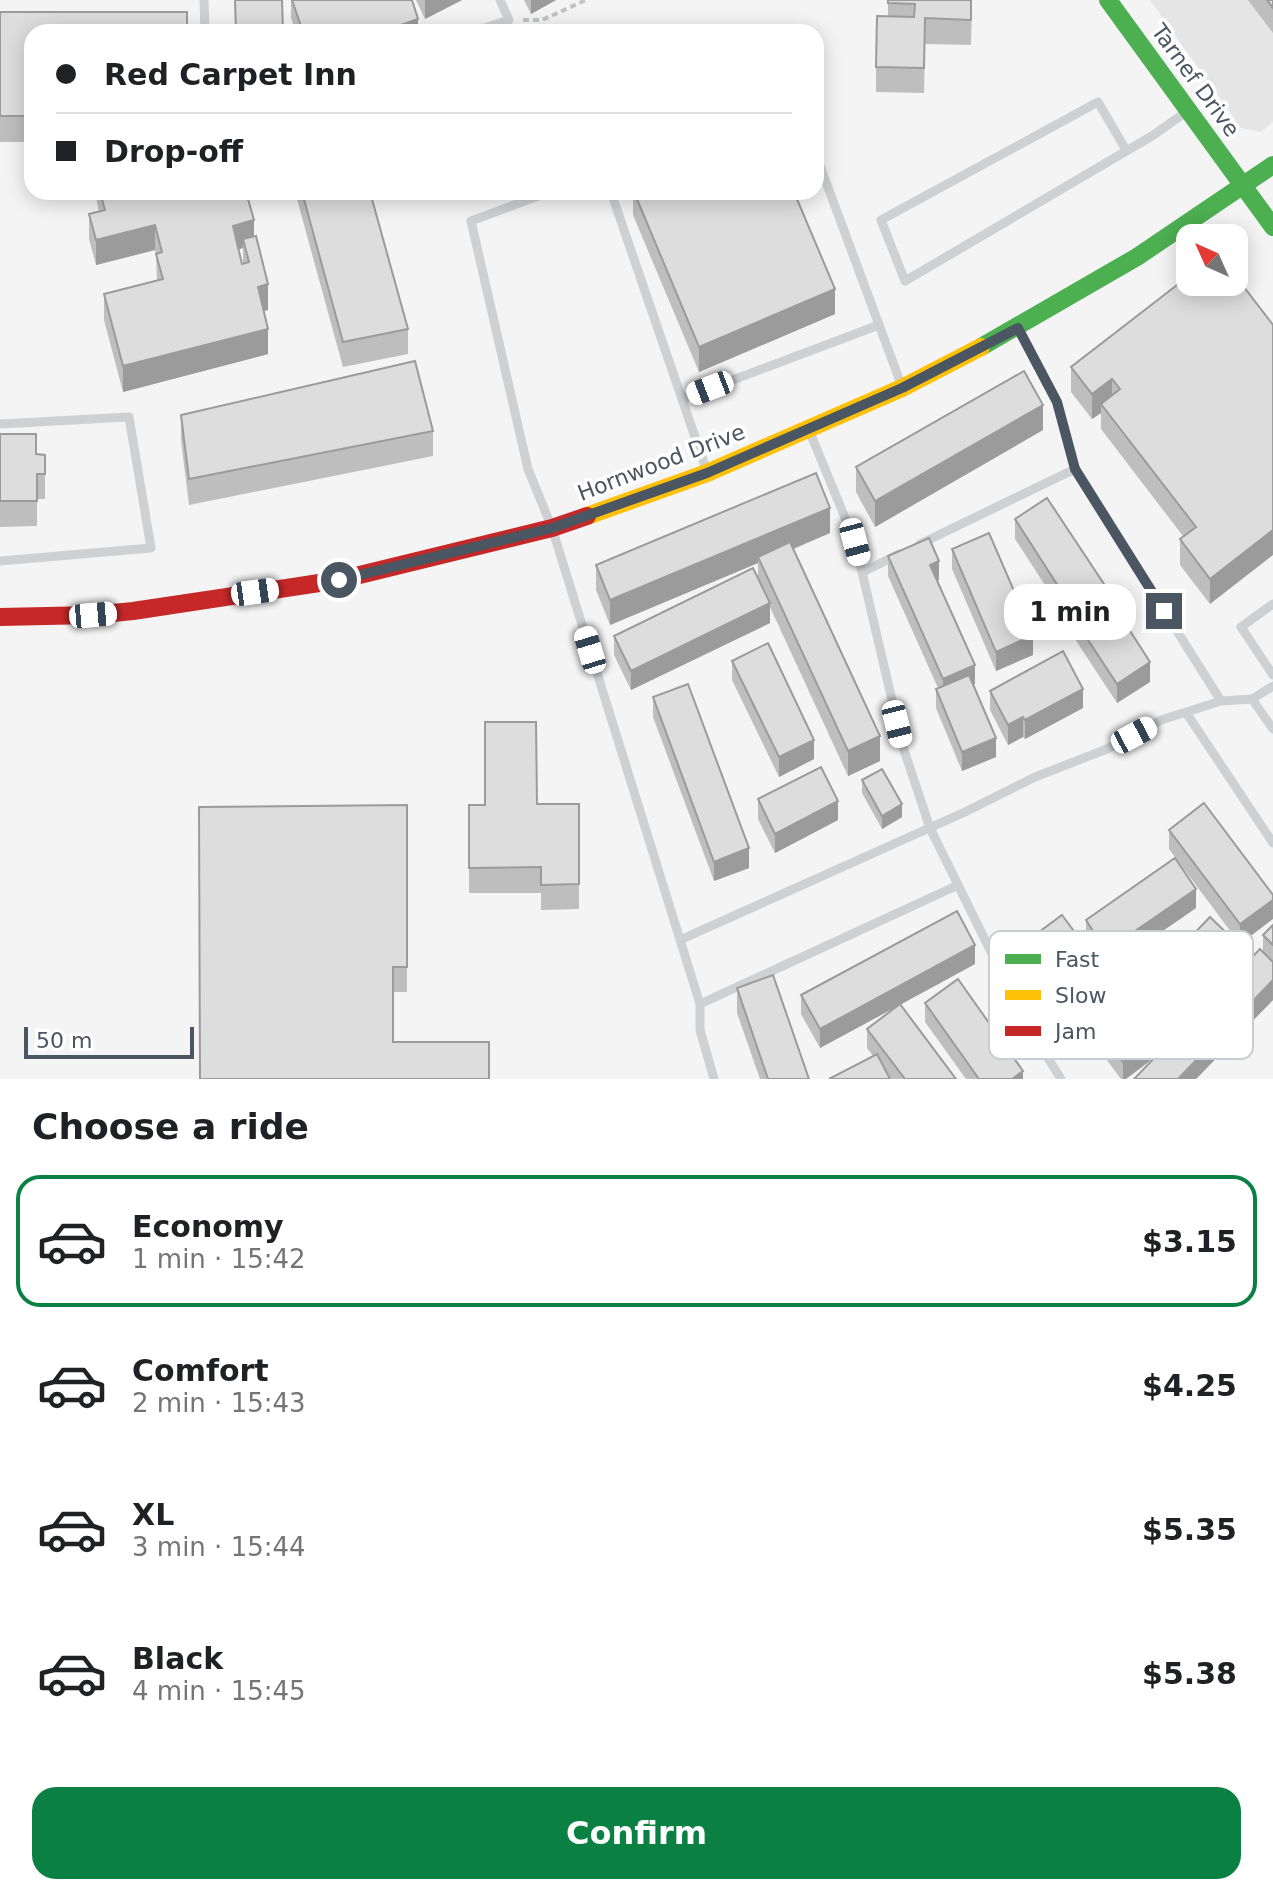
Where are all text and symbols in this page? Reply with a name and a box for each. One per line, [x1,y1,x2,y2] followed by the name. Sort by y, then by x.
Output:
[1146,18,1245,141] street label: Tarnef Drive
[104,57,357,92] text: Red Carpet Inn
[104,134,243,169] text: Drop-off
[1176,224,1248,296] north arrow
[1176,224,1248,296] map controls
[683,368,737,408] car
[574,419,748,506] street label: Hornwood Drive
[837,516,873,568] car
[321,562,357,598] route start
[230,577,280,607] car
[1004,583,1136,639] callout: 1 min
[1146,593,1182,629] route end
[1029,597,1111,627] text: 1 min
[68,601,118,629] car
[572,624,608,676] car
[880,698,914,750] car
[1107,713,1161,757] car
[989,931,1253,1059] legend
[1055,947,1100,972] text: Fast
[1055,983,1107,1008] text: Slow
[1053,1019,1096,1044] text: Jam
[24,1023,194,1059] scale bar
[36,1028,92,1053] text: 50 m
[32,1106,309,1147] text: Choose a ride
[36,1205,108,1277] icon: car
[132,1209,284,1244] text: Economy
[1142,1224,1237,1259] text: $3.15
[132,1244,306,1274] text: 1 min · 15:42
[36,1349,108,1421] icon: car
[132,1353,269,1388] text: Comfort
[1142,1368,1237,1403] text: $4.25
[132,1388,306,1418] text: 2 min · 15:43
[36,1493,108,1565] icon: car
[132,1497,174,1532] text: XL
[1142,1512,1237,1547] text: $5.35
[132,1532,306,1562] text: 3 min · 15:44
[36,1637,108,1709] icon: car
[132,1641,223,1676] text: Black
[1142,1656,1237,1691] text: $5.38
[132,1676,306,1706] text: 4 min · 15:45
[32,1787,1241,1879] button: Confirm

